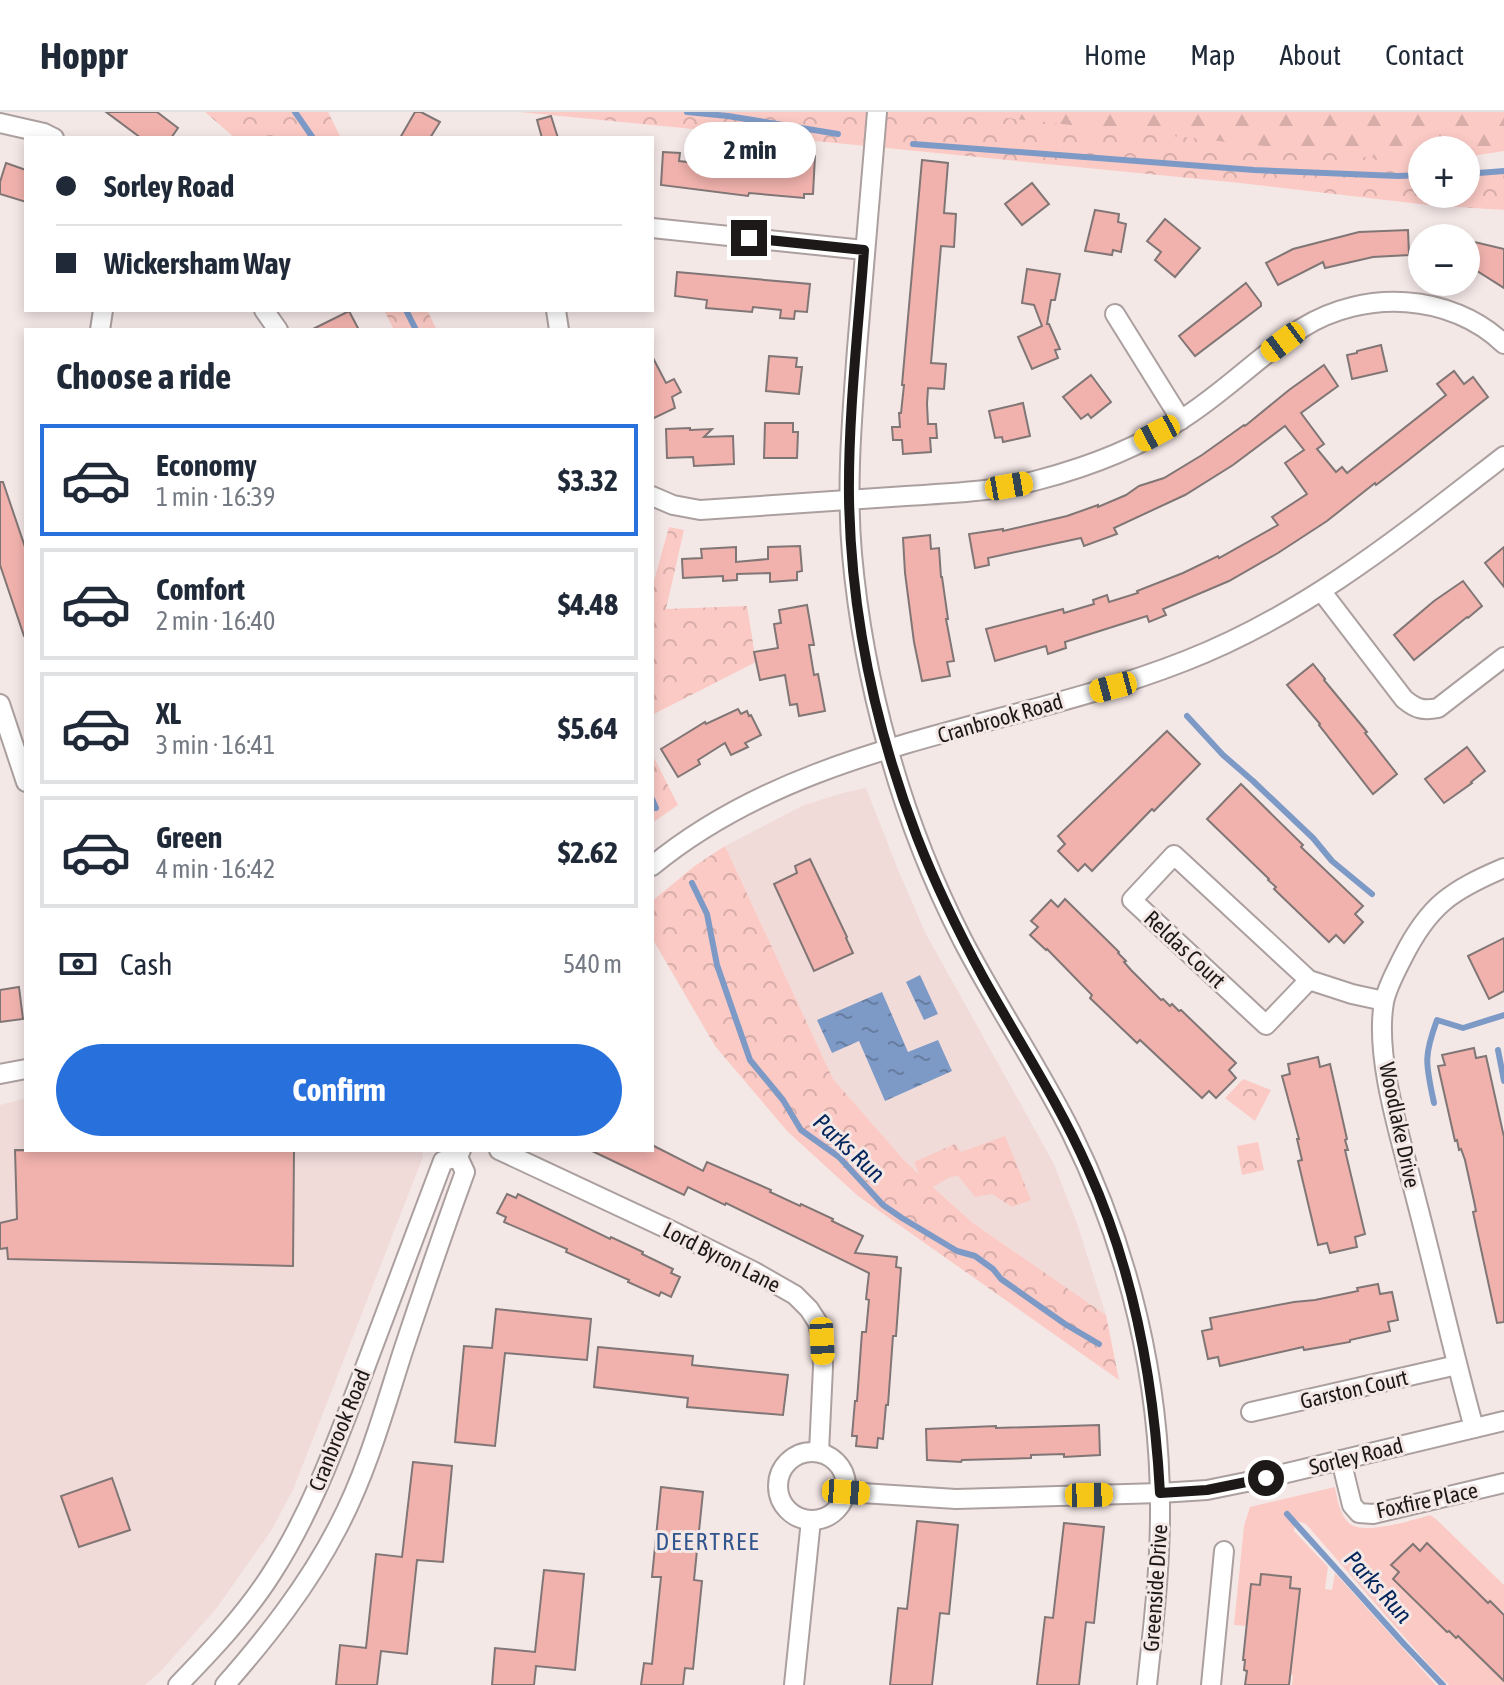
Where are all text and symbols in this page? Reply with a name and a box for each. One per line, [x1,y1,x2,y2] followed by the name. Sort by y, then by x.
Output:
[40,34,127,77] text: Hoppr
[1084,39,1146,71] text: Home
[1190,39,1235,71] text: Map
[1279,39,1341,71] text: About
[1385,39,1464,71] text: Contact
[683,122,815,178] callout: 2 min
[723,135,777,165] text: 2 min
[1408,136,1480,296] map controls
[1408,136,1480,208] button: +
[104,169,234,203] text: Sorley Road
[731,220,767,256] route end
[1408,224,1480,296] button: −
[104,246,291,280] text: Wickersham Way
[1257,318,1309,366] car
[56,355,231,397] text: Choose a ride
[1130,411,1184,455] car
[60,444,132,516] icon: car
[156,448,257,482] text: Economy
[558,463,618,497] text: $3.32
[983,470,1035,502] car
[156,482,275,512] text: 1 min · 16:39
[60,568,132,640] icon: car
[156,572,245,606] text: Comfort
[558,587,618,621] text: $4.48
[156,606,275,636] text: 2 min · 16:40
[1087,669,1139,705] car
[934,688,1066,748] street label: Cranbrook Road
[60,692,132,764] icon: car
[156,696,181,730] text: XL
[558,711,618,745] text: $5.64
[156,730,275,760] text: 3 min · 16:41
[60,816,132,888] icon: car
[156,820,222,854] text: Green
[558,835,618,869] text: $2.62
[156,854,275,884] text: 4 min · 16:42
[1139,905,1231,993] street label: Reldas Court
[56,942,100,986] icon: cash
[120,947,173,981] text: Cash
[563,949,622,979] text: 540 m
[56,1044,622,1136] button: Confirm
[1374,1060,1426,1190] street label: Woodlake Drive
[808,1108,891,1188] water label: Parks Run
[659,1216,785,1298] street label: Lord Byron Lane
[809,1316,835,1366] car
[1298,1364,1410,1414] street label: Garston Court
[303,1365,375,1495] street label: Cranbrook Road
[1307,1432,1405,1480] street label: Sorley Road
[1248,1460,1284,1496] route start
[1374,1477,1480,1523] street label: Foxfire Place
[821,1478,871,1506] car
[1065,1483,1113,1507] car
[1138,1523,1172,1653] street label: Greenside Drive
[656,1528,760,1555] district label: DEERTREE
[1339,1545,1418,1628] water label: Parks Run

